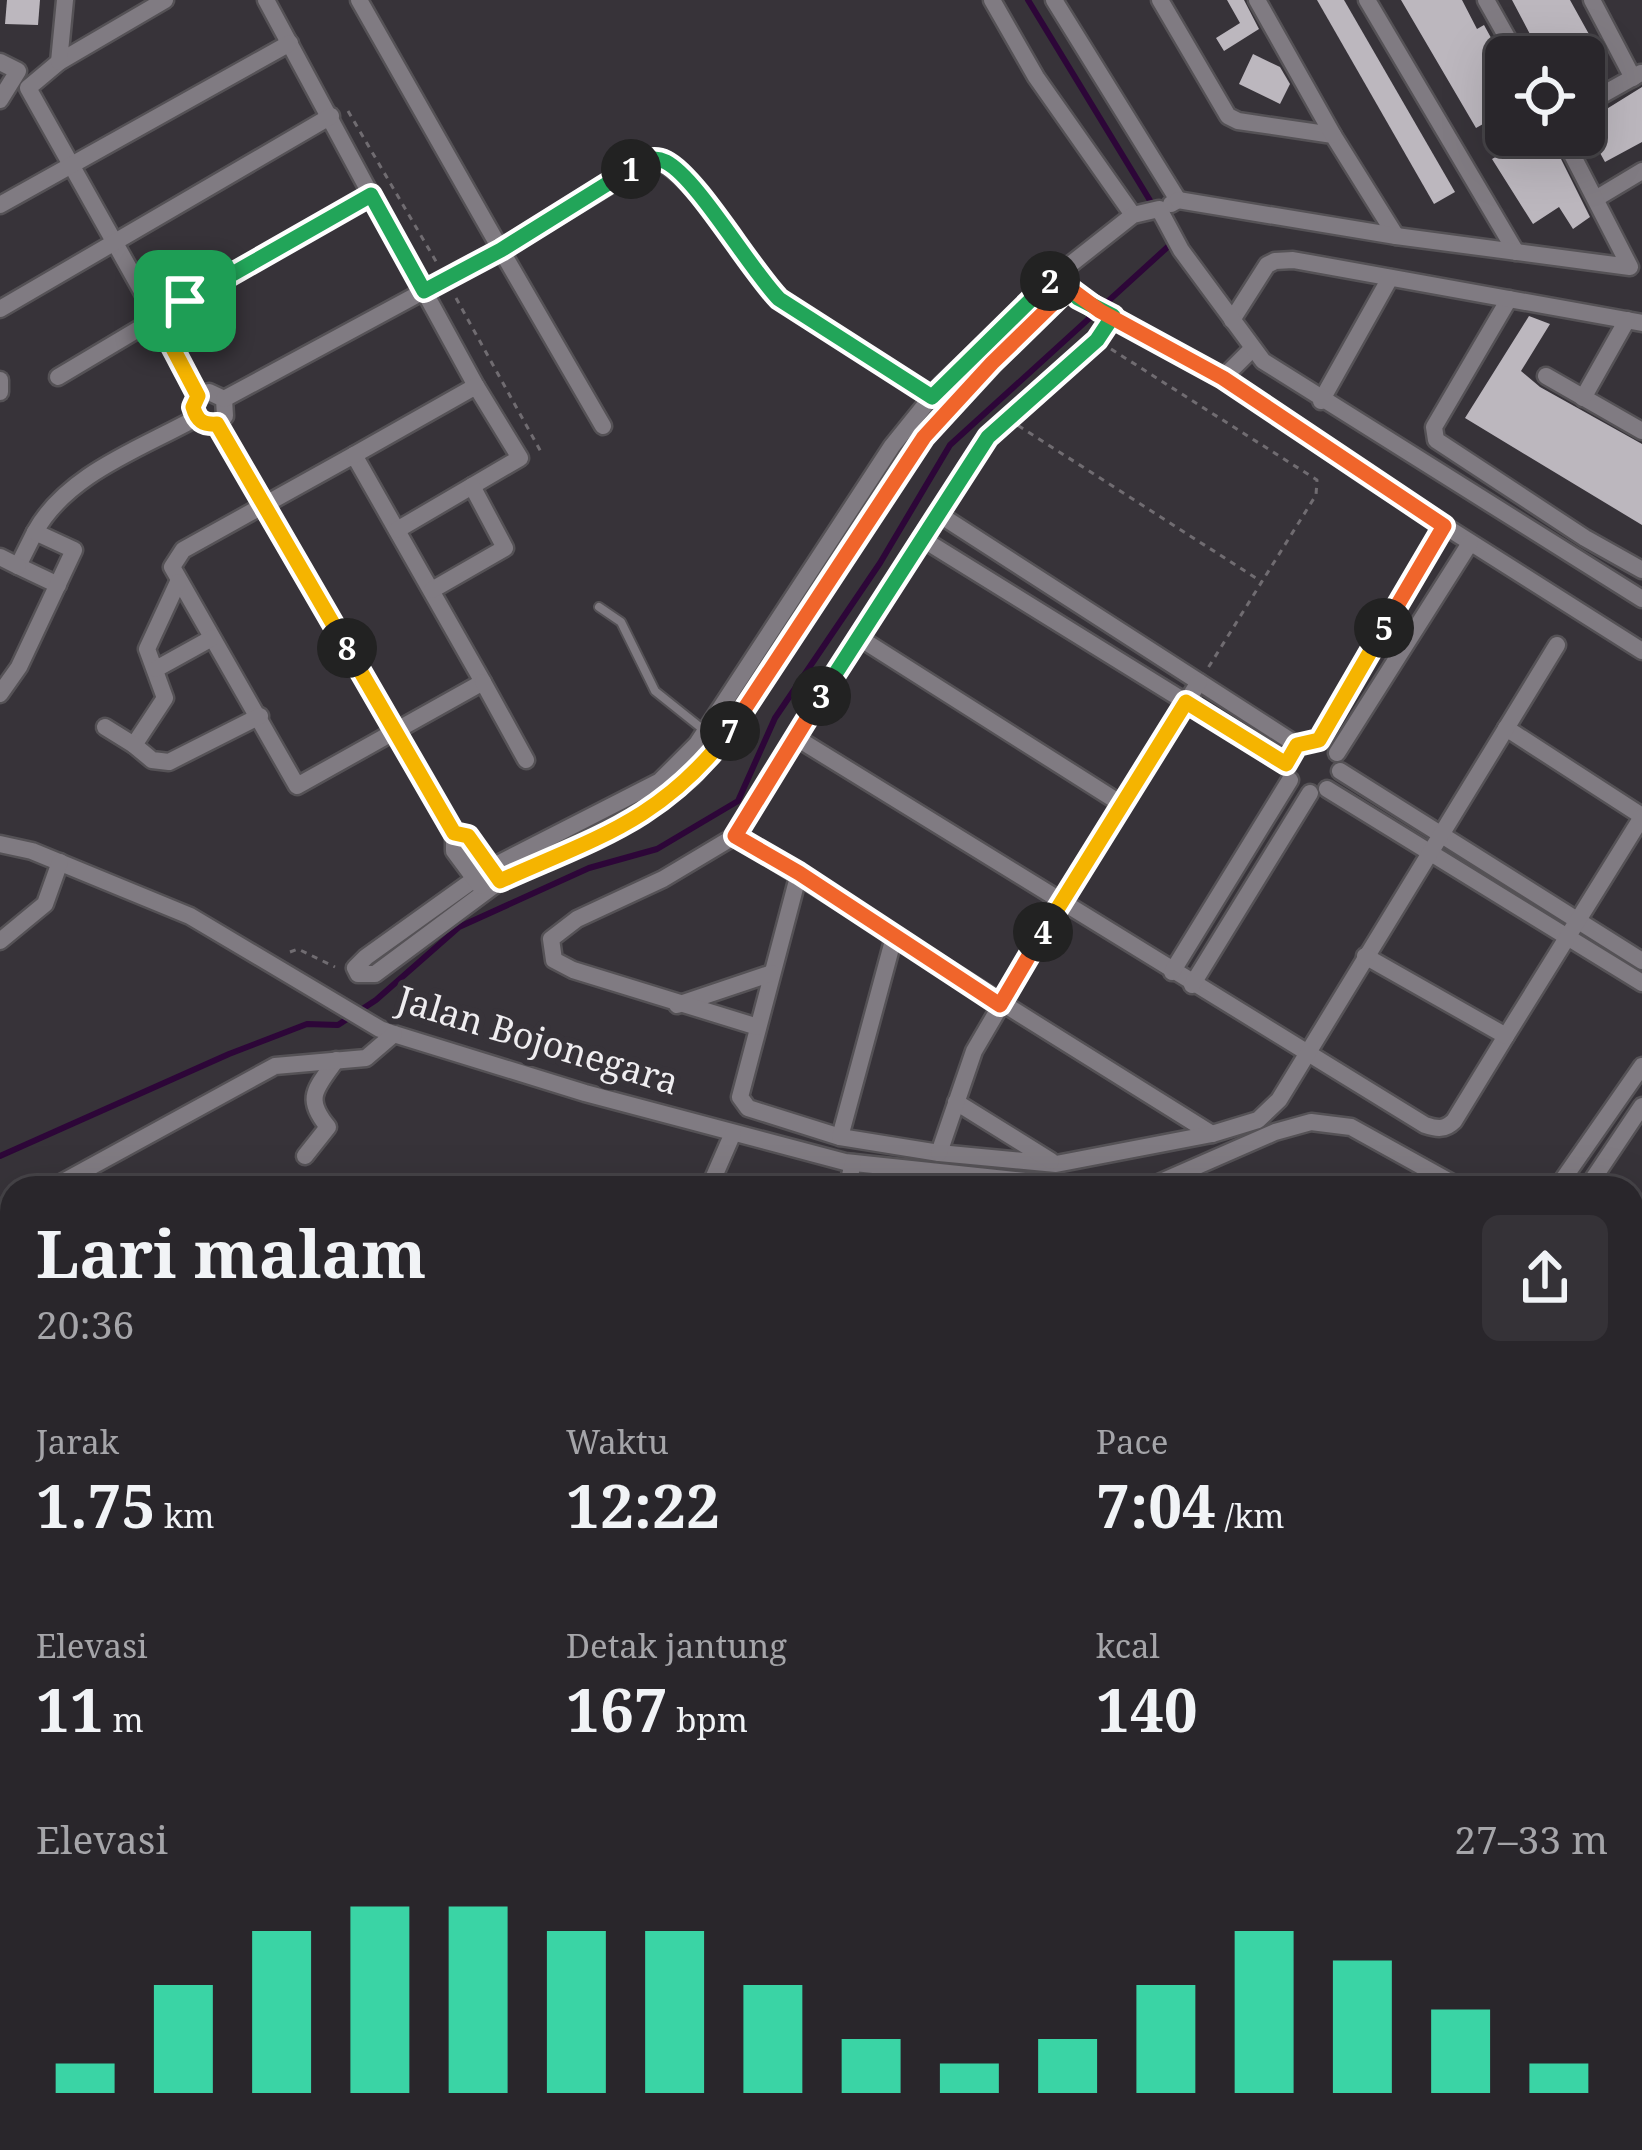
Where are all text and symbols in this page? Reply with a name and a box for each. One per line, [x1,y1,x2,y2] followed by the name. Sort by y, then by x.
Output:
[1485,36,1605,156] map controls
[1485,36,1605,156] button: locate
[601,139,661,199] pin: 1
[622,146,640,191] text: 1
[134,250,236,352] pin
[1020,251,1080,311] pin: 2
[1041,258,1059,303] text: 2
[152,268,218,334] icon: arrive
[1354,598,1414,658] pin: 5
[1375,605,1393,650] text: 5
[317,618,377,678] pin: 8
[338,625,356,670] text: 8
[791,666,851,726] pin: 3
[812,673,830,718] text: 3
[700,701,760,761] pin: 7
[721,708,739,753] text: 7
[1013,902,1073,962] pin: 4
[1034,909,1052,954] text: 4
[391,973,685,1106] street label: Jalan Bojonegara
[36,1207,426,1297] text: Lari malam
[1482,1215,1608,1341] button: share
[36,1297,134,1350] text: 20:36
[36,1419,119,1464] text: Jarak
[566,1419,669,1464] text: Waktu
[1096,1419,1168,1464] text: Pace
[36,1464,155,1546] text: 1.75
[566,1464,720,1546] text: 12:22
[1096,1464,1216,1546] text: 7:04
[155,1493,214,1538] text: km
[1216,1493,1285,1538] text: /km
[36,1623,148,1668] text: Elevasi
[566,1623,787,1668] text: Detak jantung
[1096,1623,1160,1668] text: kcal
[36,1668,104,1750] text: 11
[566,1668,668,1750] text: 167
[1096,1668,1198,1750] text: 140
[104,1697,144,1742] text: m
[668,1697,748,1742] text: bpm
[36,1812,168,1865] text: Elevasi
[1454,1812,1608,1865] text: 27–33 m

